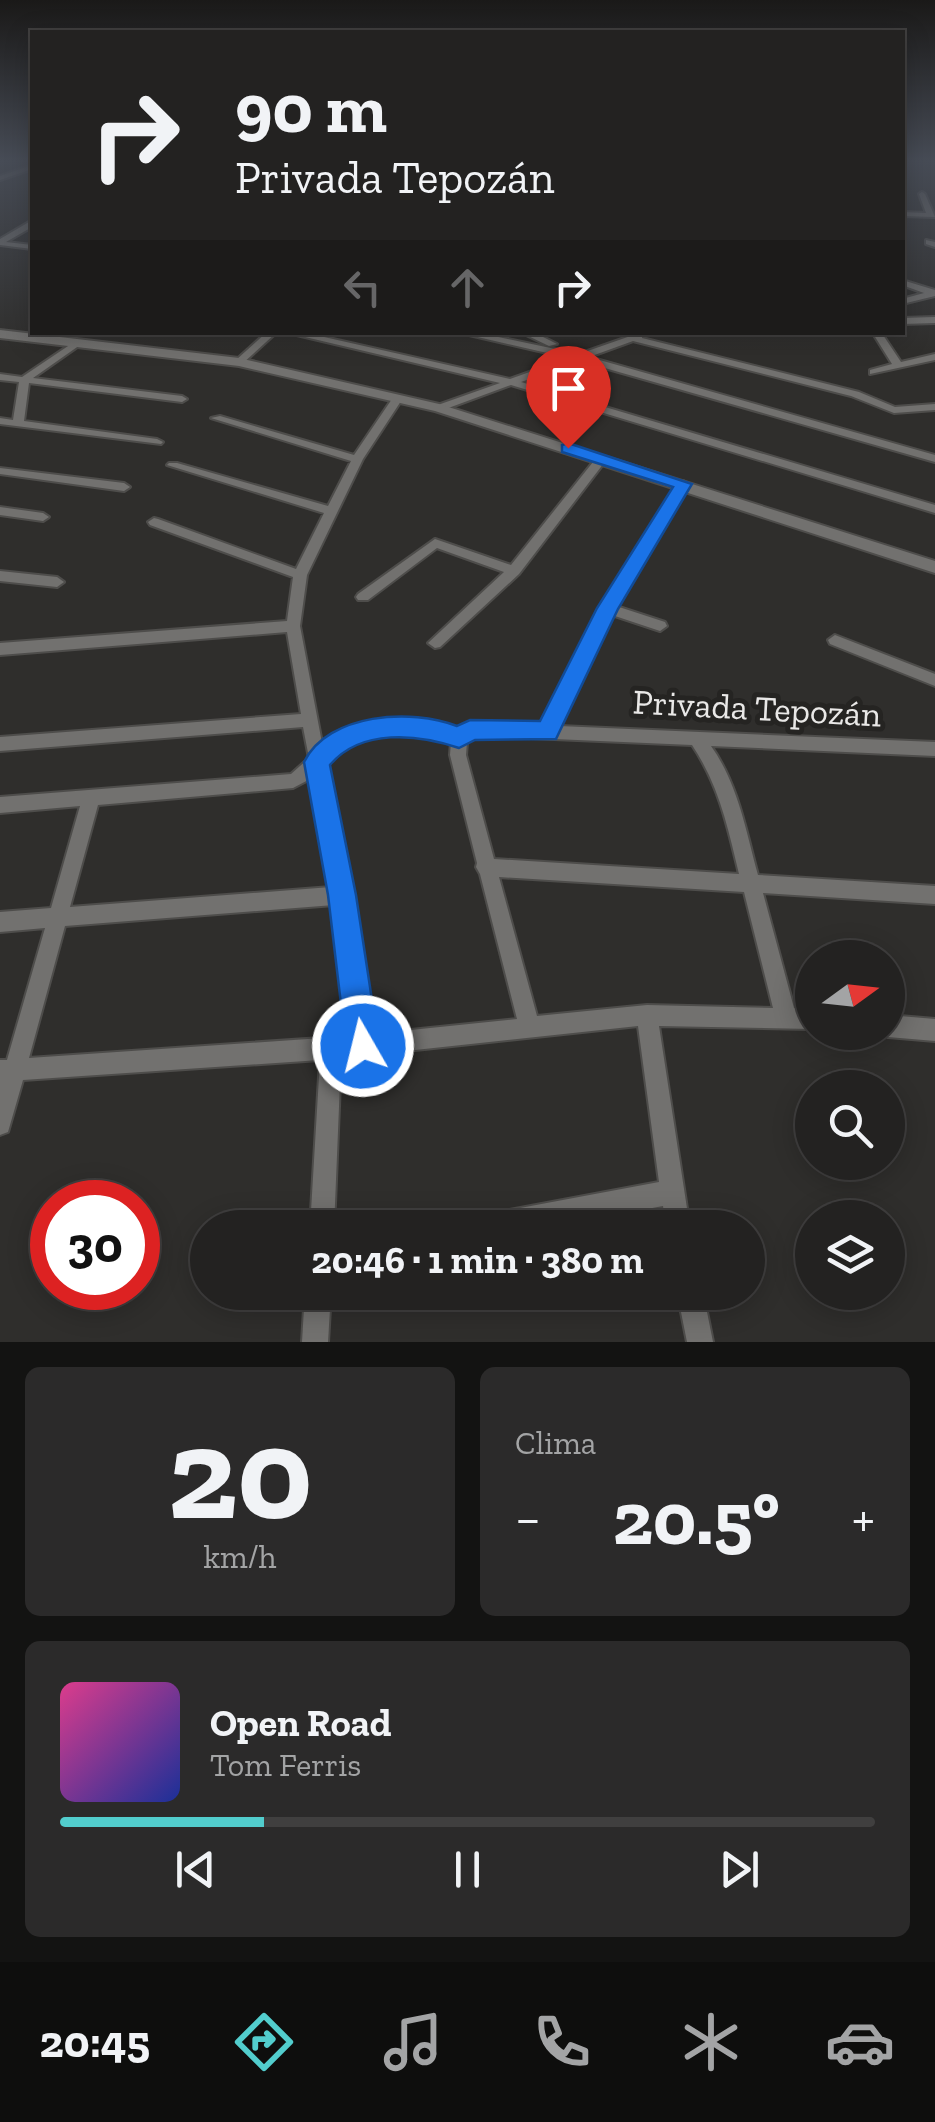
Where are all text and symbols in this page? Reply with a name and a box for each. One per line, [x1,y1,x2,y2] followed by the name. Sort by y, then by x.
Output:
[235,66,387,150] text: 90 m
[70,70,200,200] icon: right
[235,151,555,205] text: Privada Tepozán
[335,260,390,315] icon: left
[440,260,495,315] icon: ahead
[545,260,600,315] icon: right
[526,346,611,449] pin
[541,361,596,416] icon: arrive
[632,681,882,735] street label: Privada Tepozán
[795,940,905,1050] north arrow
[795,940,905,1310] map controls
[311,994,415,1098] position arrow
[795,1070,905,1180] button: search
[30,1180,160,1310] speed limit sign: 30
[795,1200,905,1310] button: layers
[311,1237,644,1283] text: 20:46 · 1 min · 380 m
[168,1395,312,1551] text: 20
[515,1424,596,1462] text: Clima
[613,1473,780,1563] text: 20.5°
[515,1485,541,1551] text: −
[852,1485,875,1551] text: +
[203,1538,277,1576] text: km/h
[210,1700,392,1746] text: Open Road
[210,1746,361,1784] text: Tom Ferris
[168,1842,223,1897] icon: previous
[440,1842,495,1897] icon: pause
[712,1842,767,1897] icon: next
[229,2007,299,2077] icon: directions
[378,2007,448,2077] icon: music
[527,2007,597,2077] icon: phone
[676,2007,746,2077] icon: climate
[825,2007,895,2077] icon: car
[40,2015,150,2069] text: 20:45

